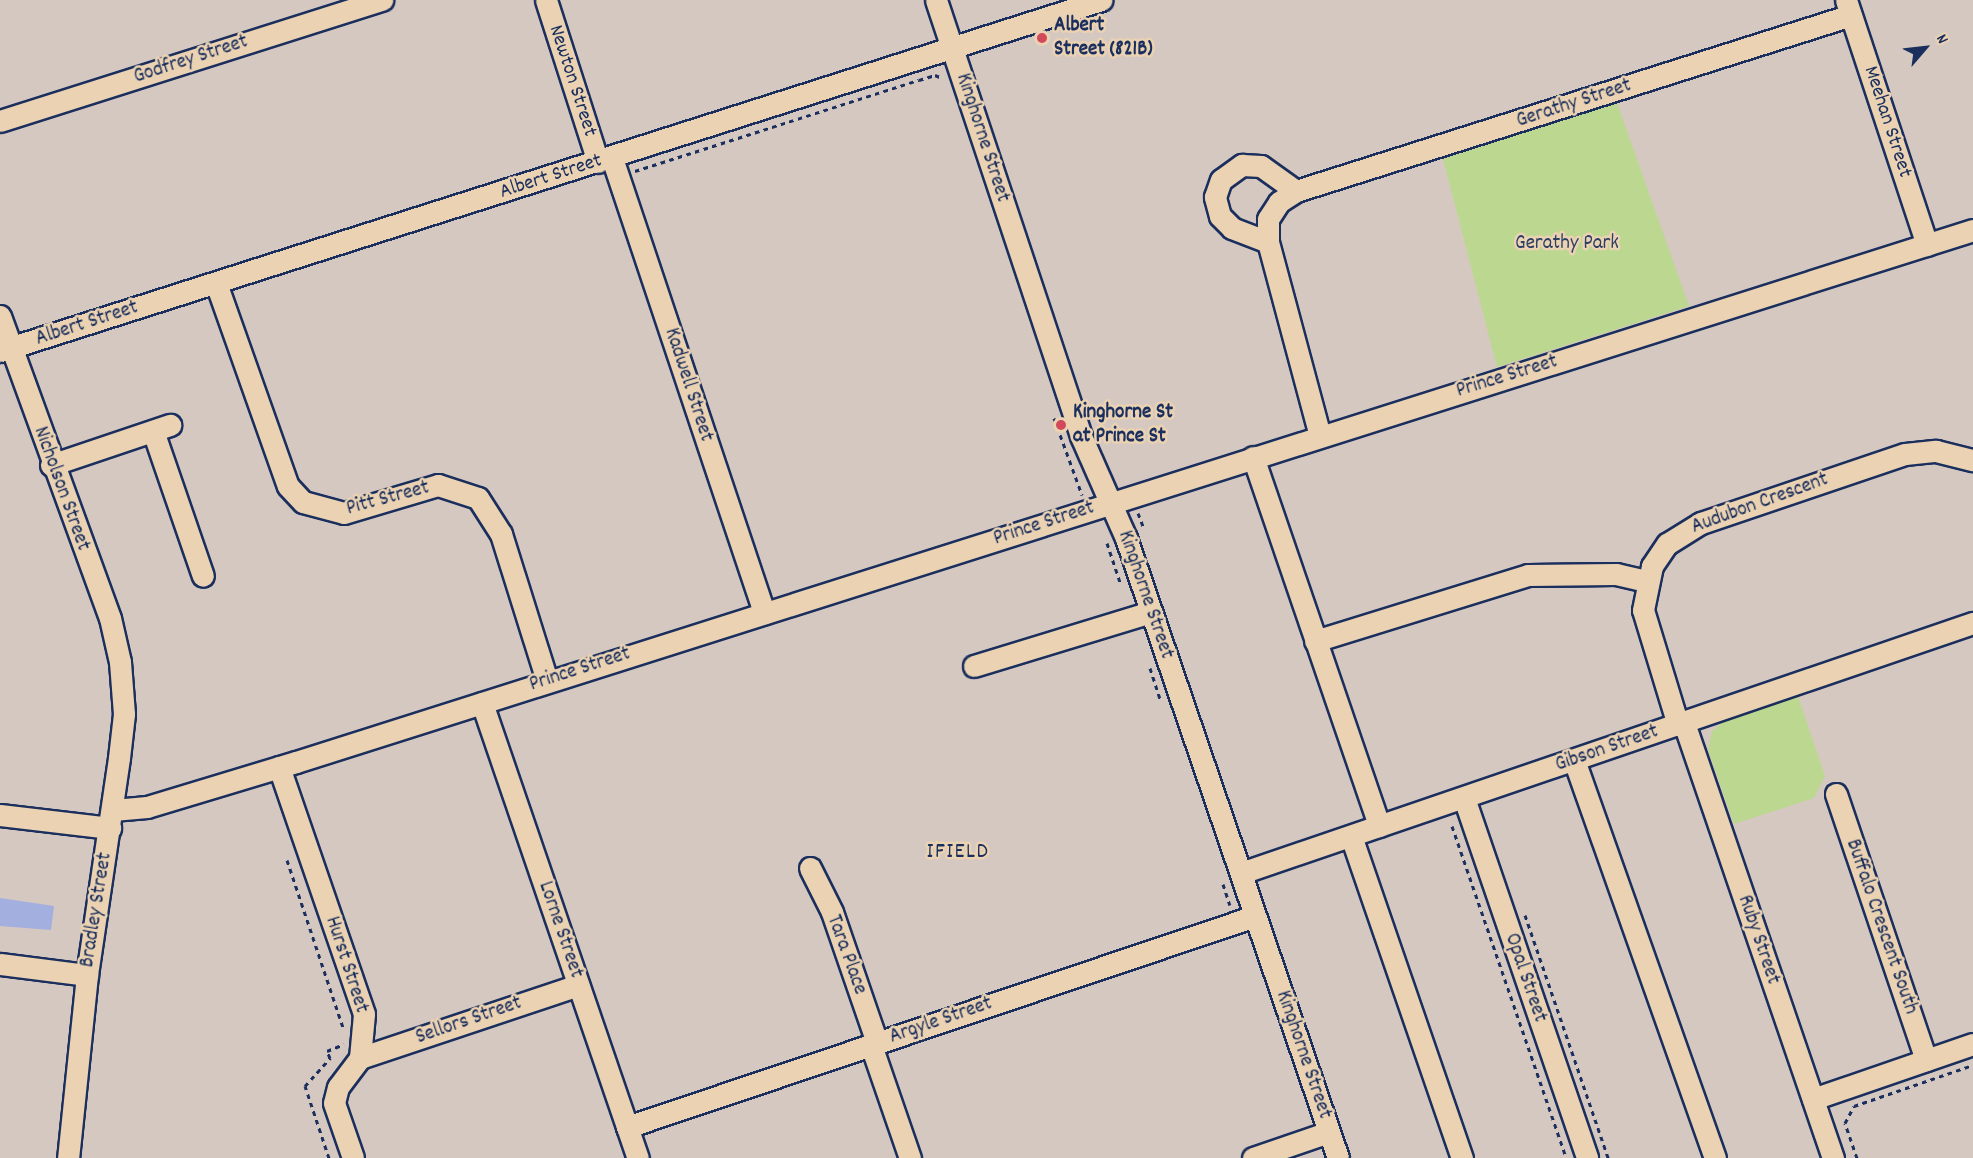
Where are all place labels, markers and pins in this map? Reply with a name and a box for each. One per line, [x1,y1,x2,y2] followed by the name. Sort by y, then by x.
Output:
[1054,13,1152,63] place label: Albert Street (821B)
[1035,31,1049,45] marker: Albert Street (821B)
[1073,400,1173,450] place label: Kinghorne St at Prince St
[1054,418,1068,432] marker: Kinghorne St at Prince St

